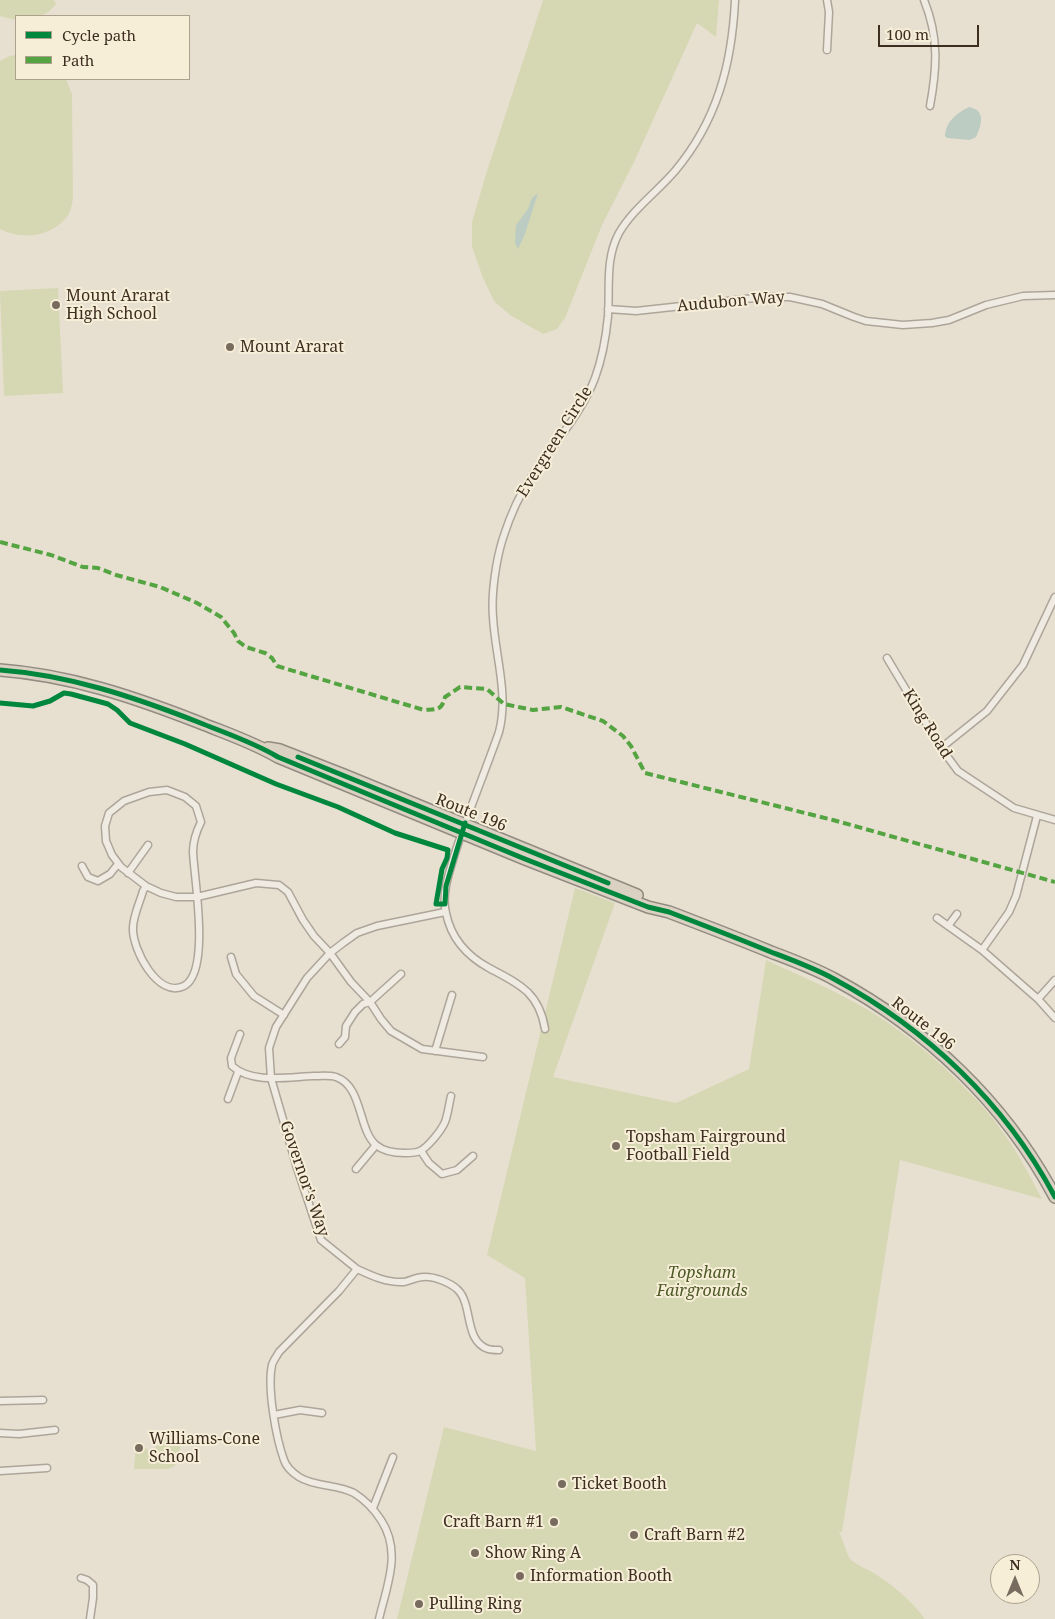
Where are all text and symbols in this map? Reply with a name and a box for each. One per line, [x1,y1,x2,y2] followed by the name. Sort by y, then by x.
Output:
[15,15,190,80] legend
[880,15,981,47] scale bar
[886,24,929,44] text: 100 m
[62,25,136,45] text: Cycle path
[62,50,94,70] text: Path
[66,286,170,324] place label: Mount Ararat High School
[676,288,786,316] street label: Audubon Way
[50,299,62,311] marker: Mount Ararat High School
[240,337,344,357] place label: Mount Ararat
[224,341,236,353] marker: Mount Ararat
[513,383,597,501] street label: Evergreen Circle
[898,686,956,762] street label: King Road
[433,790,509,836] street label: Route 196
[888,993,958,1055] street label: Route 196
[275,1119,333,1239] street label: Governor's Way
[626,1127,786,1165] place label: Topsham Fairground Football Field
[610,1140,622,1152] marker: Topsham Fairground Football Field
[656,1263,748,1301] park label: Topsham Fairgrounds
[149,1429,260,1467] place label: Williams-Cone School
[133,1442,145,1454] marker: Williams-Cone School
[572,1474,667,1494] place label: Ticket Booth
[556,1478,568,1490] marker: Ticket Booth
[443,1512,544,1532] place label: Craft Barn #1
[548,1516,560,1528] marker: Craft Barn #1
[644,1525,745,1545] place label: Craft Barn #2
[628,1529,640,1541] marker: Craft Barn #2
[485,1543,581,1563] place label: Show Ring A
[469,1547,481,1559] marker: Show Ring A
[990,1554,1040,1604] north arrow
[1009,1555,1021,1574] text: N
[530,1566,672,1586] place label: Information Booth
[514,1570,526,1582] marker: Information Booth
[429,1594,521,1614] place label: Pulling Ring
[413,1598,425,1610] marker: Pulling Ring

